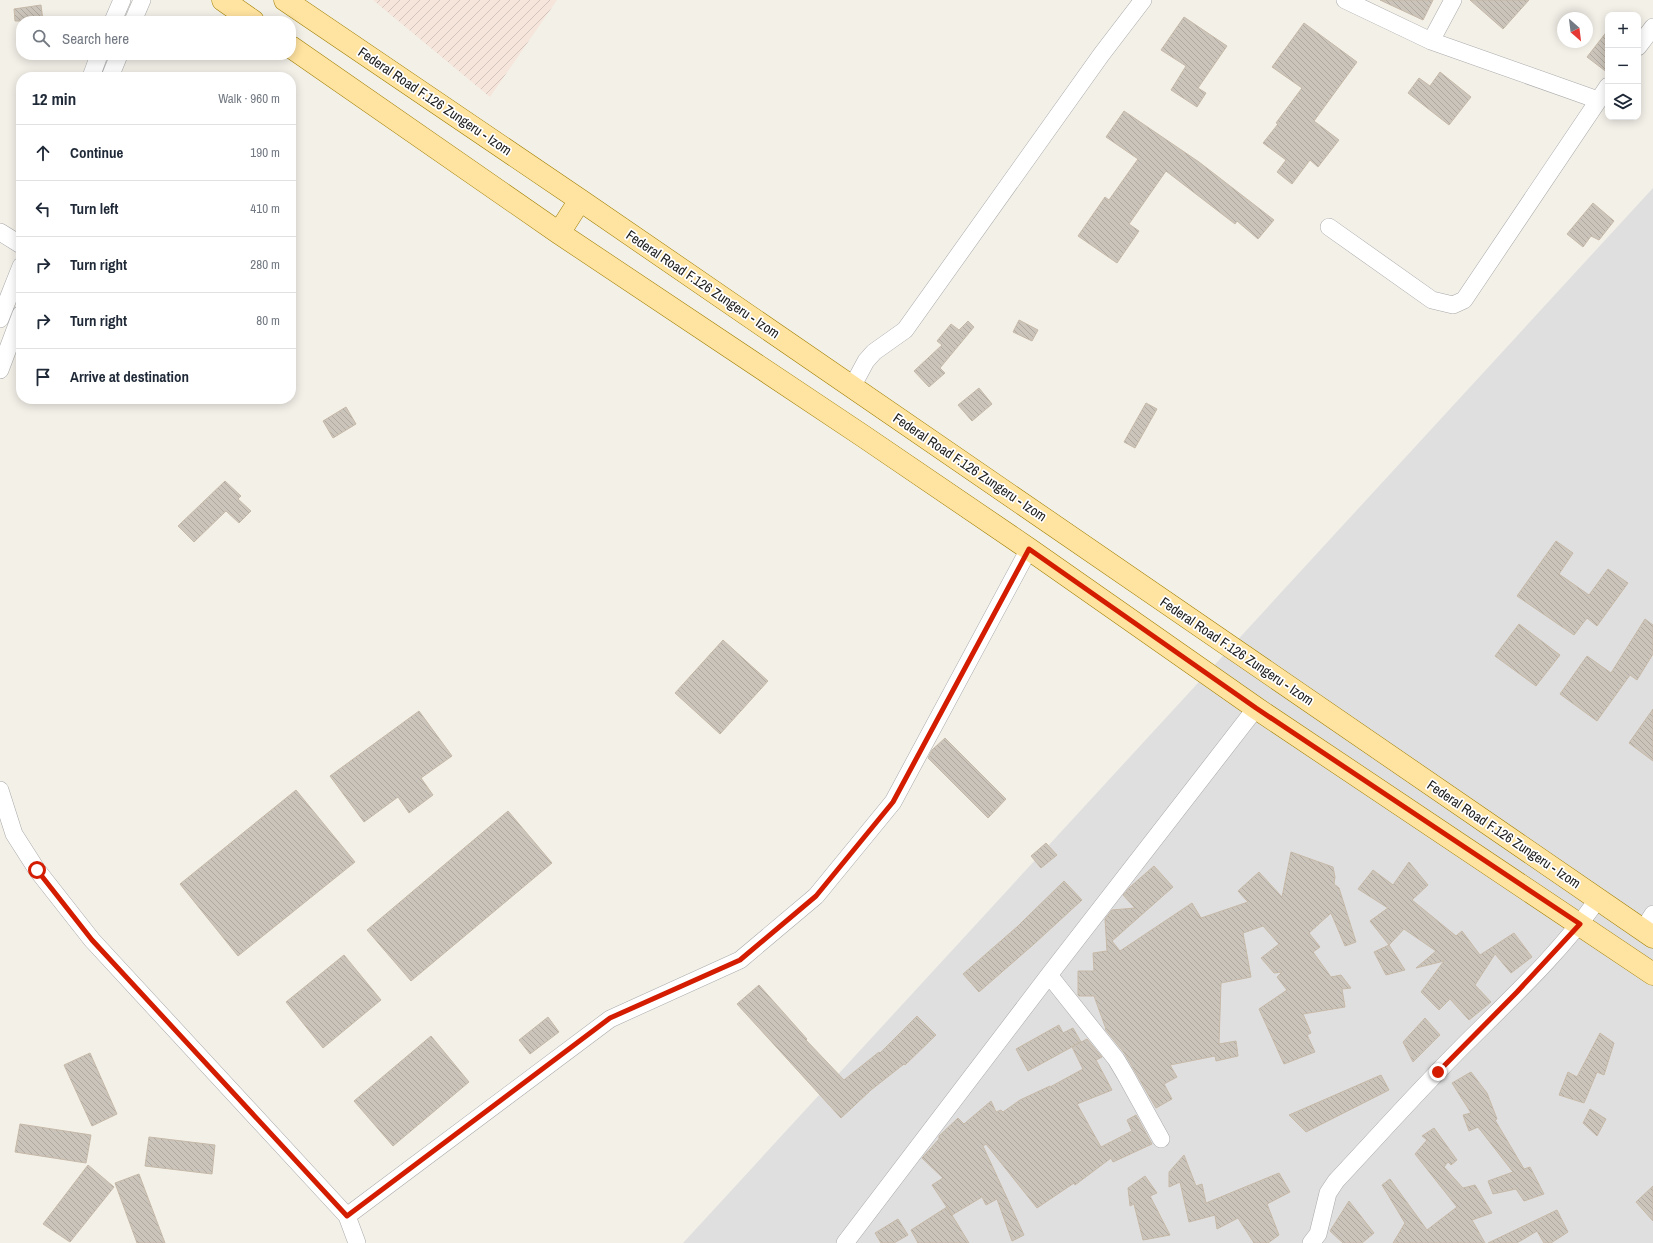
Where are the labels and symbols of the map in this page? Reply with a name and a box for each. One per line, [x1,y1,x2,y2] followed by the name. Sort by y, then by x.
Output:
[1557,12,1593,48] north arrow
[355,43,515,159] street label: Federal Road F.126 Zungeru - Izom
[623,226,783,342] street label: Federal Road F.126 Zungeru - Izom
[890,409,1050,525] street label: Federal Road F.126 Zungeru - Izom
[1157,593,1317,709] street label: Federal Road F.126 Zungeru - Izom
[1424,776,1584,892] street label: Federal Road F.126 Zungeru - Izom
[28,861,46,879] route start
[1429,1063,1447,1081] route end

